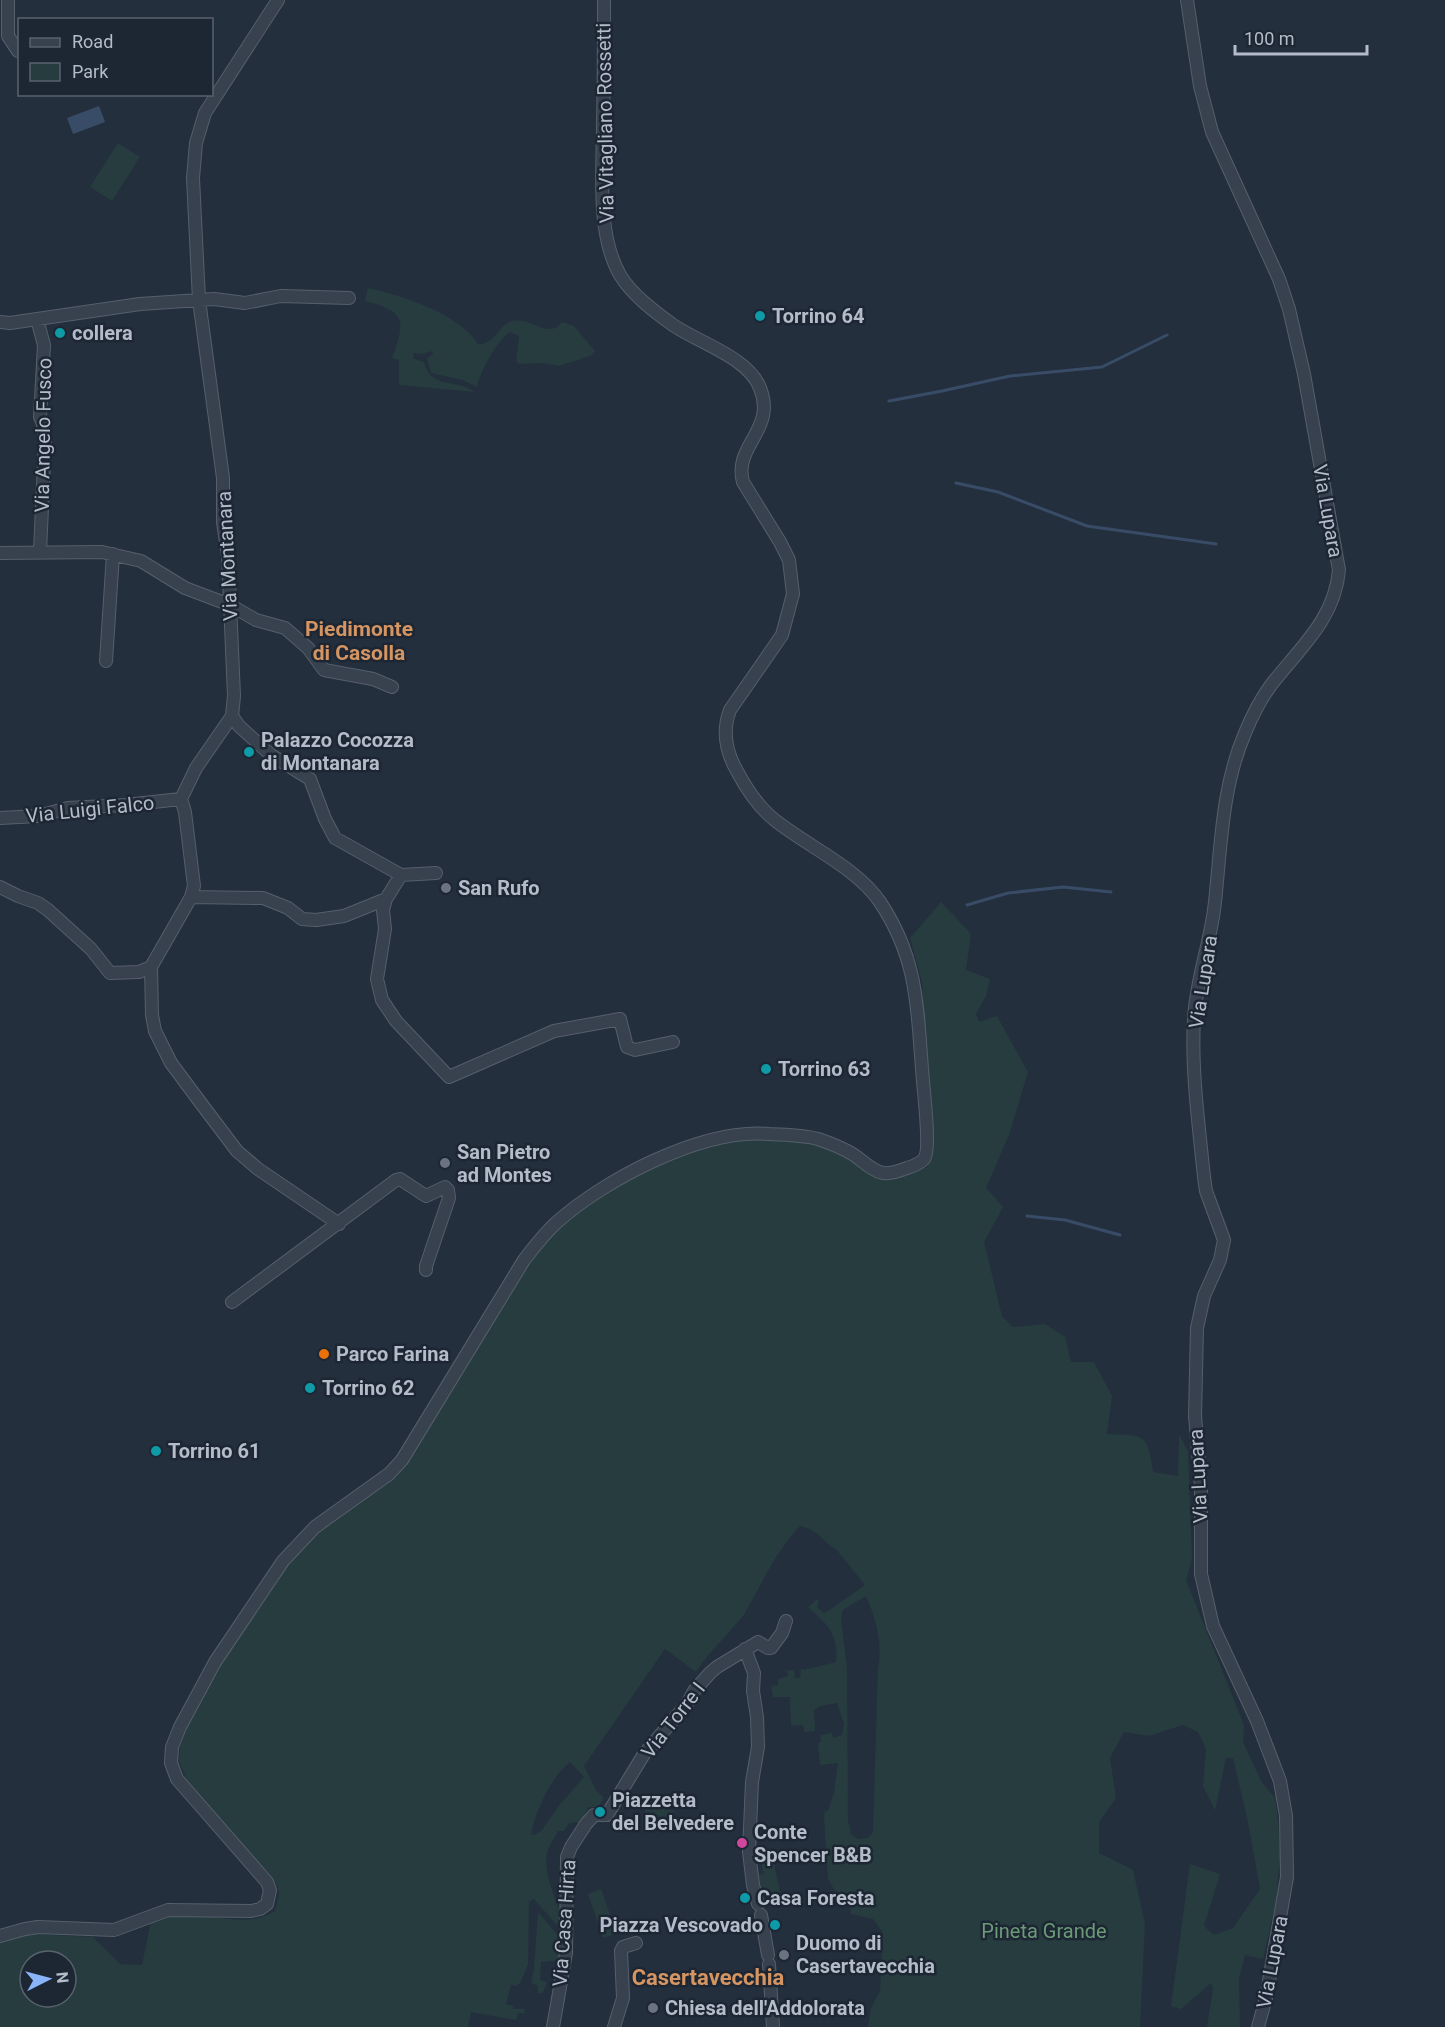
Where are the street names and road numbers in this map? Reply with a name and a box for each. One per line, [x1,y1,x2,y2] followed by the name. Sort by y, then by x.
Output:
[591,22,619,224] street label: Via Vitagliano Rossetti
[30,357,56,513] street label: Via Angelo Fusco
[1308,463,1348,559] street label: Via Lupara
[212,490,242,622] street label: Via Montanara
[25,790,155,828] street label: Via Luigi Falco
[1184,934,1222,1030] street label: Via Lupara
[1184,1428,1212,1524] street label: Via Lupara
[636,1677,710,1763] street label: Via Torre I
[548,1859,580,1987] street label: Via Casa Hirta
[1251,1913,1293,2011] street label: Via Lupara

